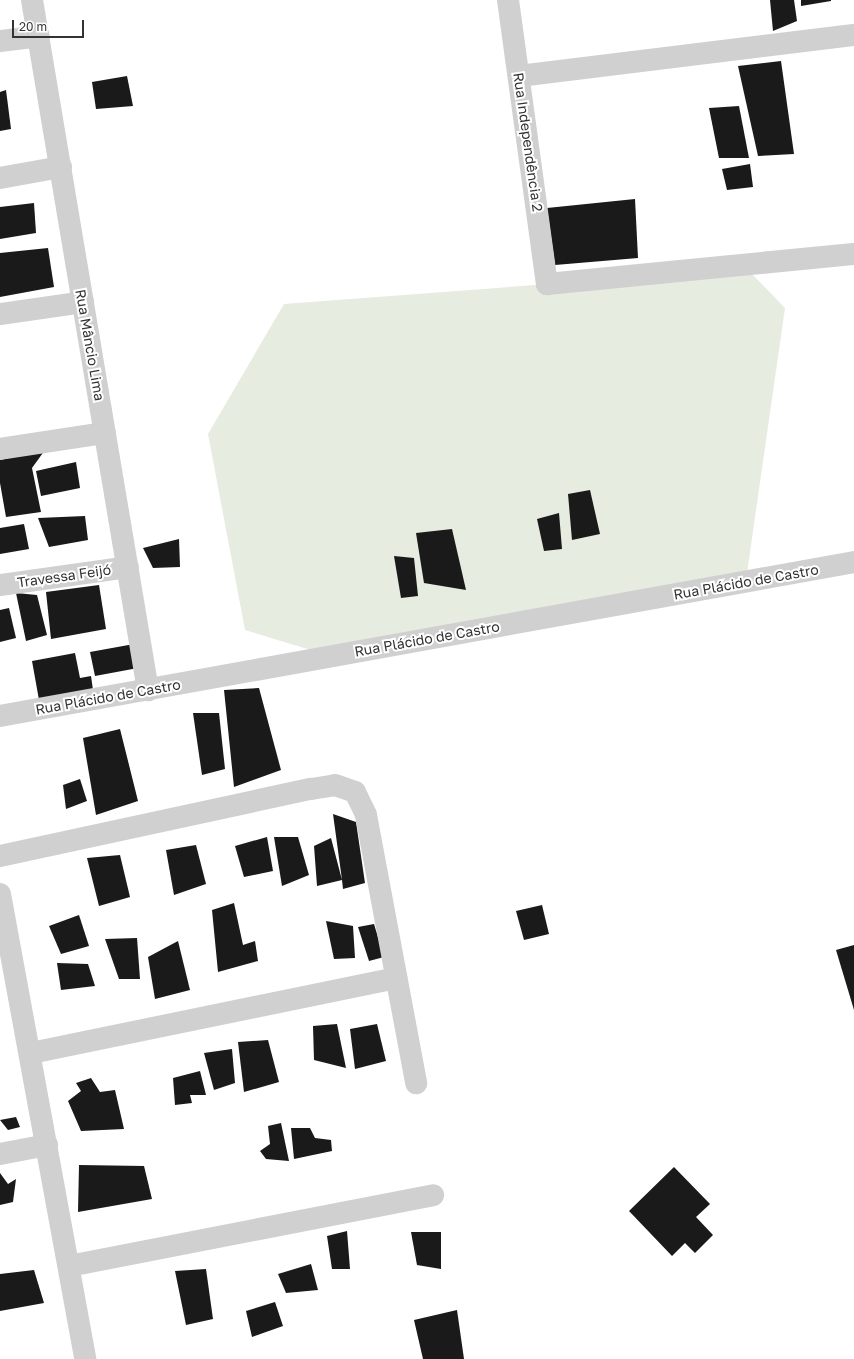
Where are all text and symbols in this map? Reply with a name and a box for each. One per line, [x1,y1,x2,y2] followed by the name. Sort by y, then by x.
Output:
[14,12,86,38] scale bar
[19,19,47,34] text: 20 m
[510,71,546,213] street label: Rua Independência 2
[72,288,108,402] street label: Rua Mâncio Lima
[16,561,112,591] street label: Travessa Feijó
[672,561,820,603] street label: Rua Plácido de Castro
[353,618,501,660] street label: Rua Plácido de Castro
[34,676,182,718] street label: Rua Plácido de Castro

